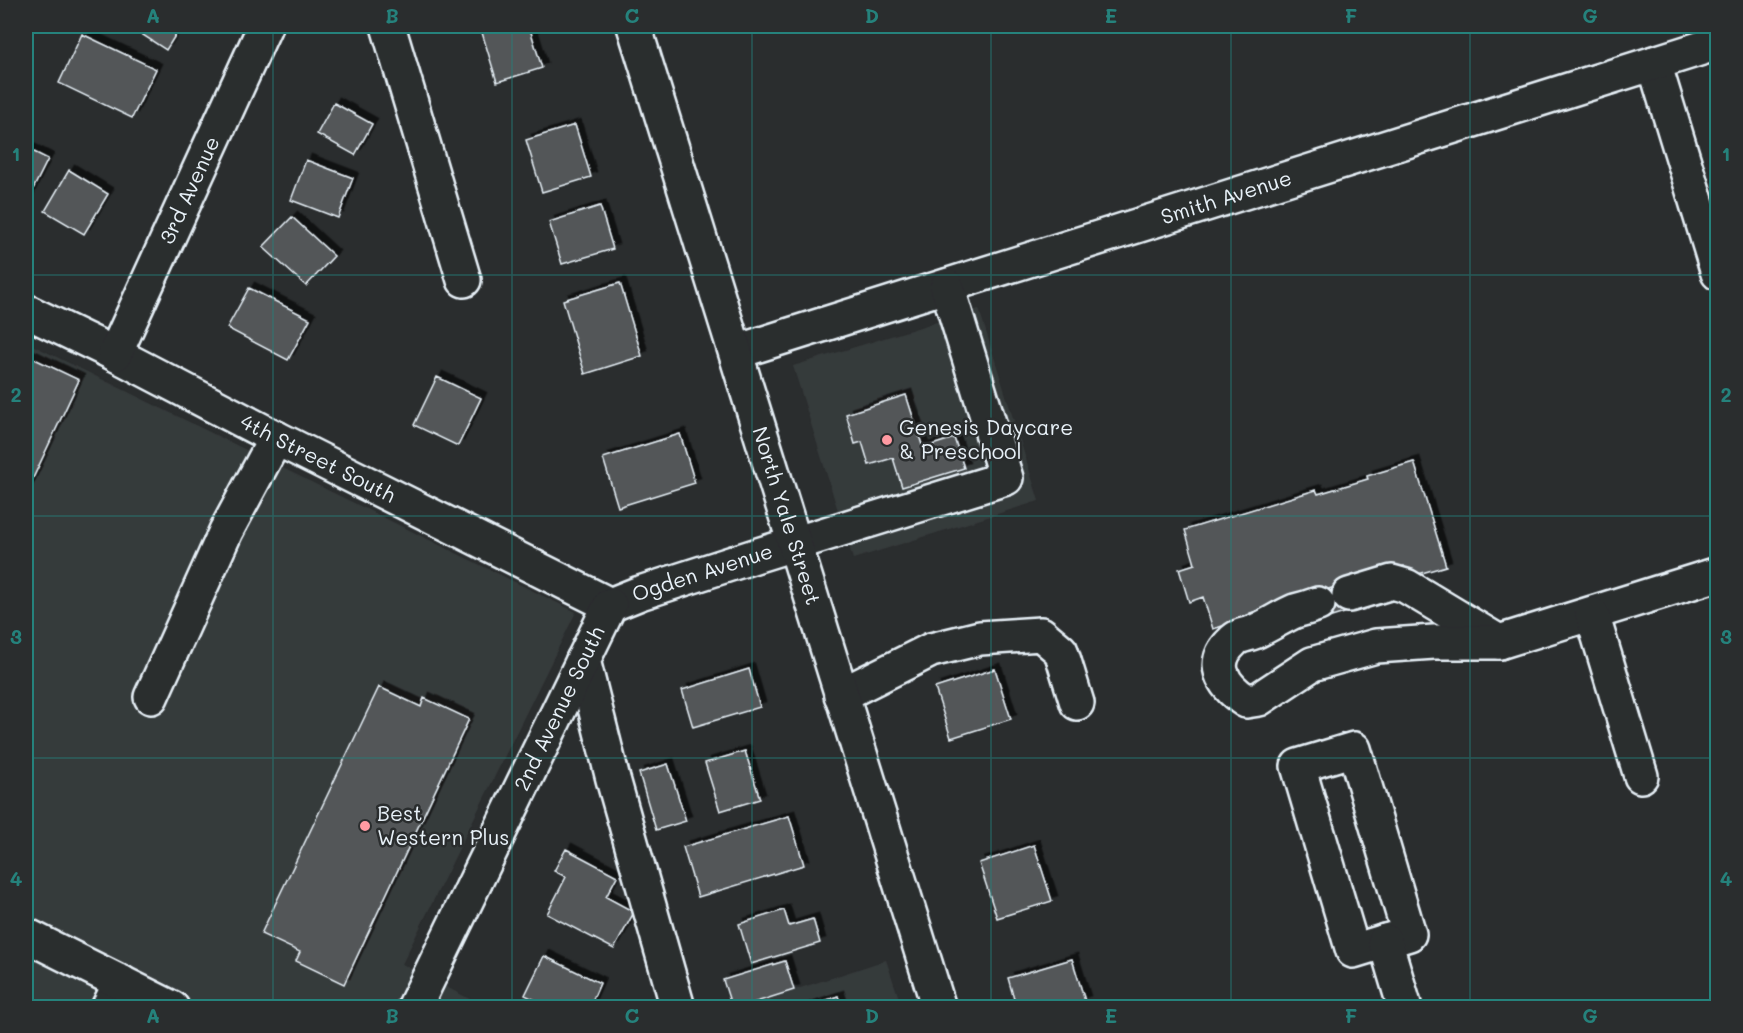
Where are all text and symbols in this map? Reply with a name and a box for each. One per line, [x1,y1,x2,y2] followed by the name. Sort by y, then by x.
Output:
[146,2,160,28] text: A
[385,2,399,28] text: B
[625,2,640,28] text: C
[865,2,879,28] text: D
[1105,2,1117,28] text: E
[1345,2,1358,28] text: F
[1582,2,1598,28] text: G
[152,131,225,248] street label: 3rd Avenue
[12,140,20,166] text: 1
[1722,140,1730,166] text: 1
[1157,163,1295,230] street label: Smith Avenue
[10,381,22,407] text: 2
[1720,381,1732,407] text: 2
[236,407,401,508] street label: 4th Street South
[899,413,1073,464] place label: Genesis Daycare & Preschool
[747,423,828,608] street label: North Yale Street
[880,433,894,447] marker: Genesis Daycare & Preschool
[628,536,776,607] street label: Ogden Avenue
[507,621,610,795] street label: 2nd Avenue South
[10,623,22,649] text: 3
[1720,623,1732,649] text: 3
[377,799,510,850] place label: Best Western Plus
[358,819,372,833] marker: Best Western Plus
[10,865,23,891] text: 4
[1720,865,1733,891] text: 4
[146,1002,160,1028] text: A
[385,1002,399,1028] text: B
[625,1002,640,1028] text: C
[865,1002,879,1028] text: D
[1105,1002,1117,1028] text: E
[1345,1002,1358,1028] text: F
[1582,1002,1598,1028] text: G

